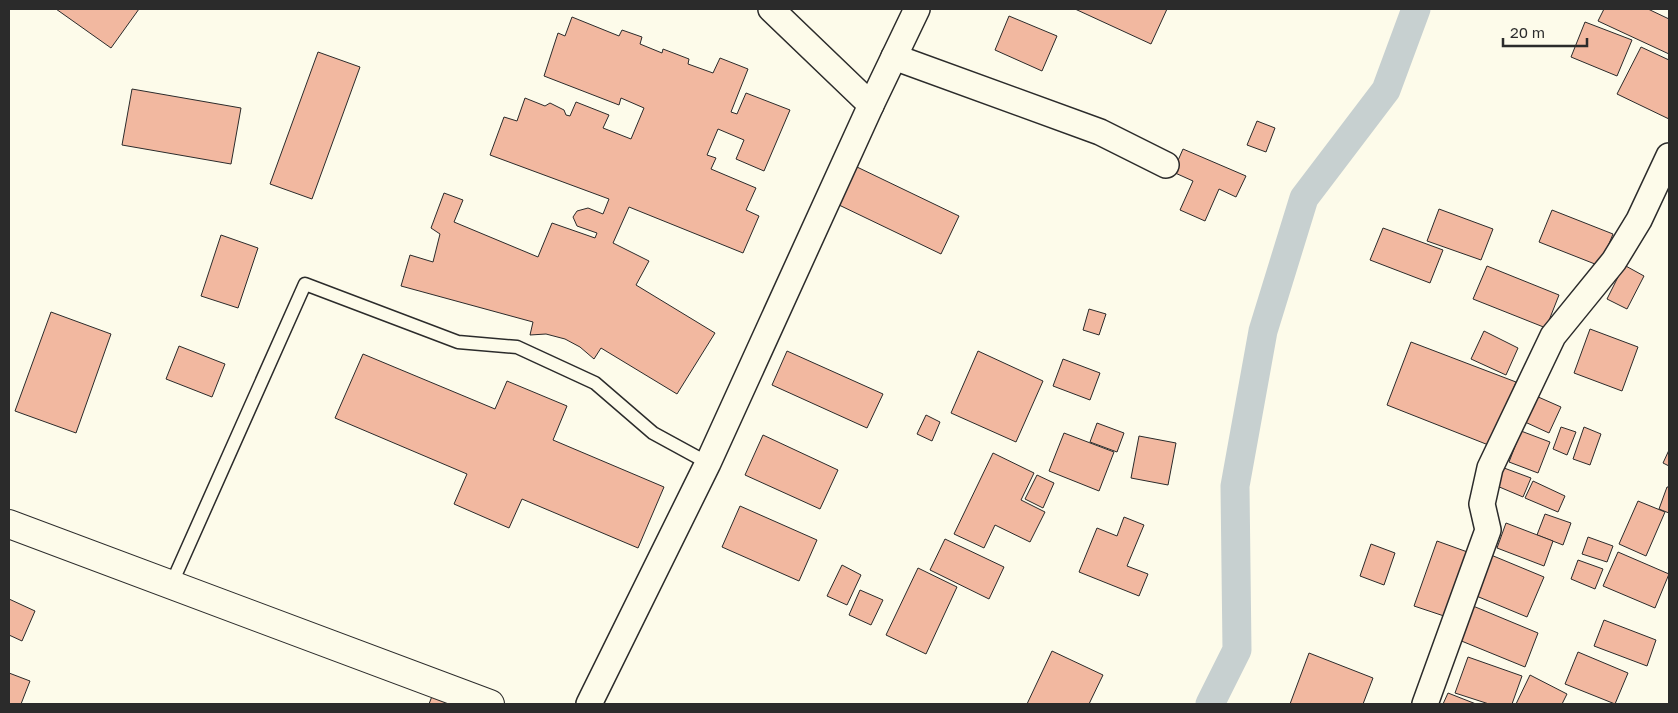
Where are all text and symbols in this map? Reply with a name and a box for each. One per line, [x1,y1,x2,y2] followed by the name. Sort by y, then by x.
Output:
[1503,15,1587,47] scale bar
[1510,23,1545,41] text: 20 m

